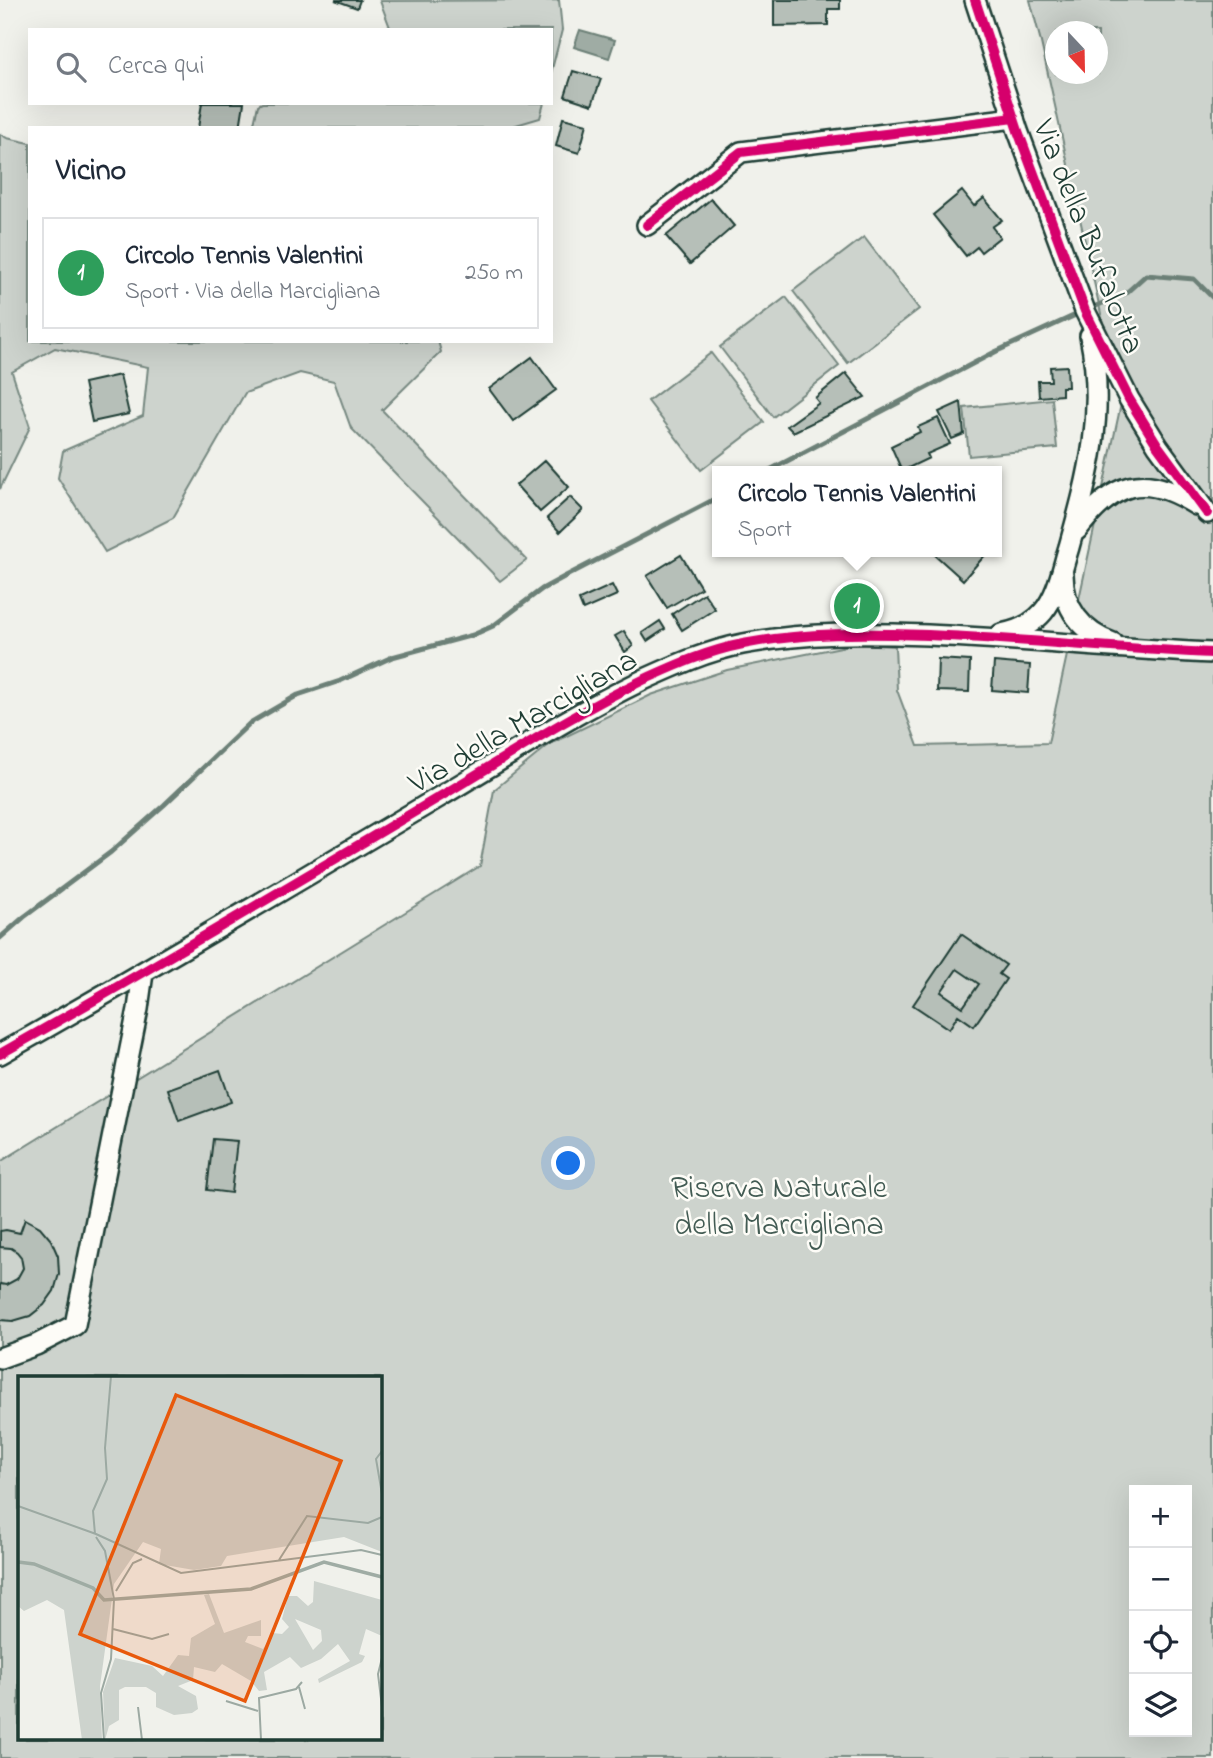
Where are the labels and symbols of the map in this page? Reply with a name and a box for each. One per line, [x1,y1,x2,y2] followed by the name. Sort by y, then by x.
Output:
[1045,21,1108,84] north arrow
[1018,112,1155,361] street label: Via della Bufalotta
[834,580,880,632] pin: 1
[400,638,647,808] street label: Via della Marcigliana
[551,1146,585,1180] your location
[671,1166,888,1250] park label: Riserva Naturale della Marcigliana
[18,1376,382,1740] inset map

